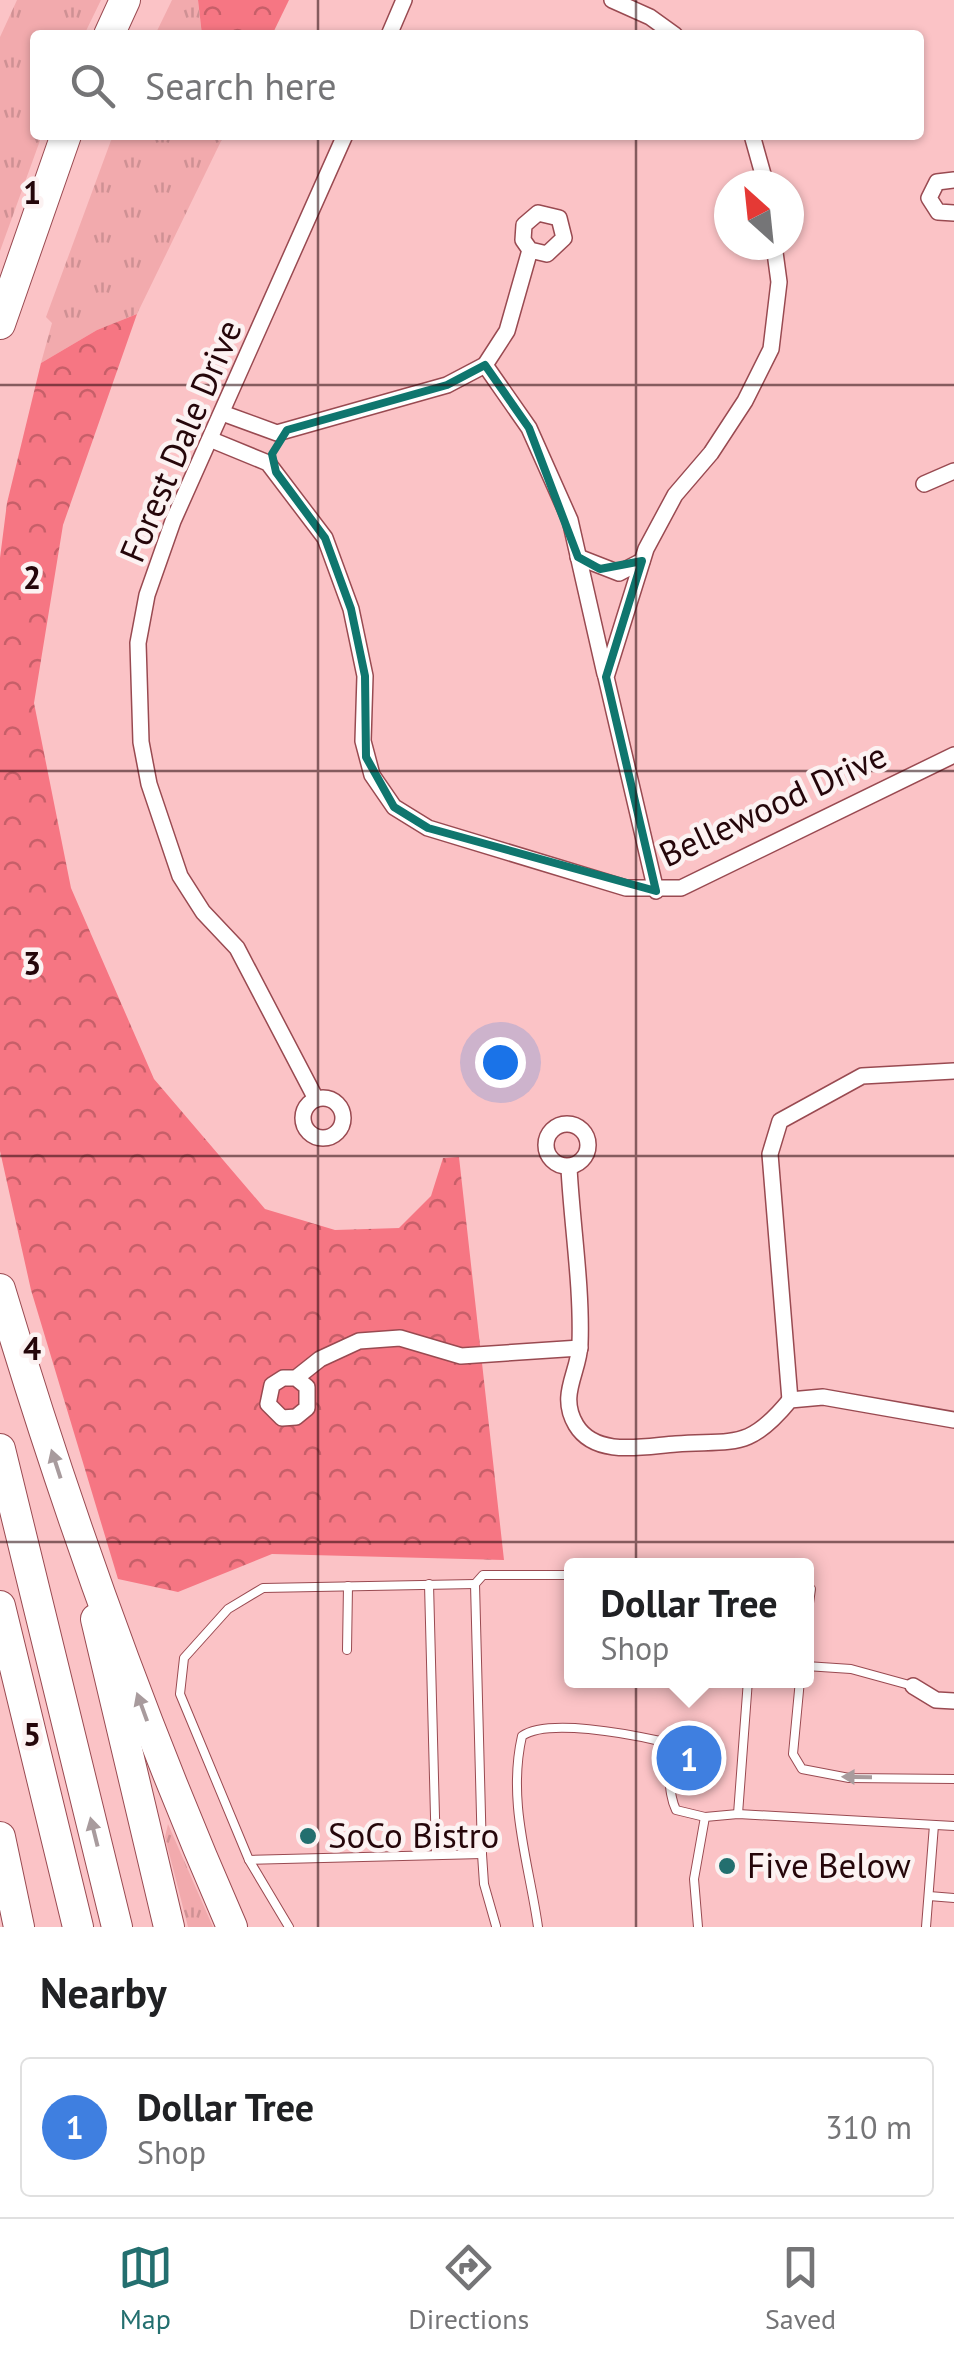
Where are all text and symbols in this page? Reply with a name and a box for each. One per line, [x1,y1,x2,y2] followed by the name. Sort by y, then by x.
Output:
[30,30,924,140] search box
[65,58,120,113] icon: search
[145,61,337,110] text: Search here
[714,170,804,260] north arrow
[23,171,41,213] text: 1
[108,313,252,569] street label: Forest Dale Drive
[23,556,41,598] text: 2
[652,731,894,877] street label: Bellewood Drive
[23,942,41,984] text: 3
[475,1037,526,1088] your location
[23,1327,41,1369] text: 4
[47,1449,62,1479] one-way arrow
[564,1558,814,1688] popup
[600,1578,778,1627] text: Dollar Tree
[600,1627,669,1669] text: Shop
[134,1692,149,1722] one-way arrow
[23,1713,41,1755] text: 5
[656,1720,722,1796] pin: 1
[840,1768,872,1784] one-way arrow
[328,1812,499,1858] place label: SoCo Bistro
[86,1816,101,1847] one-way arrow
[297,1825,319,1847] marker: SoCo Bistro
[747,1842,911,1888] place label: Five Below
[716,1855,738,1877] marker: Five Below
[40,1965,167,2020] text: Nearby
[137,2082,314,2131] text: Dollar Tree
[65,2106,84,2148] text: 1
[825,2106,912,2148] text: 310 m
[137,2131,206,2173] text: Shop
[118,2240,173,2337] tab: Map
[408,2240,529,2337] tab: Directions
[765,2240,836,2337] tab: Saved

